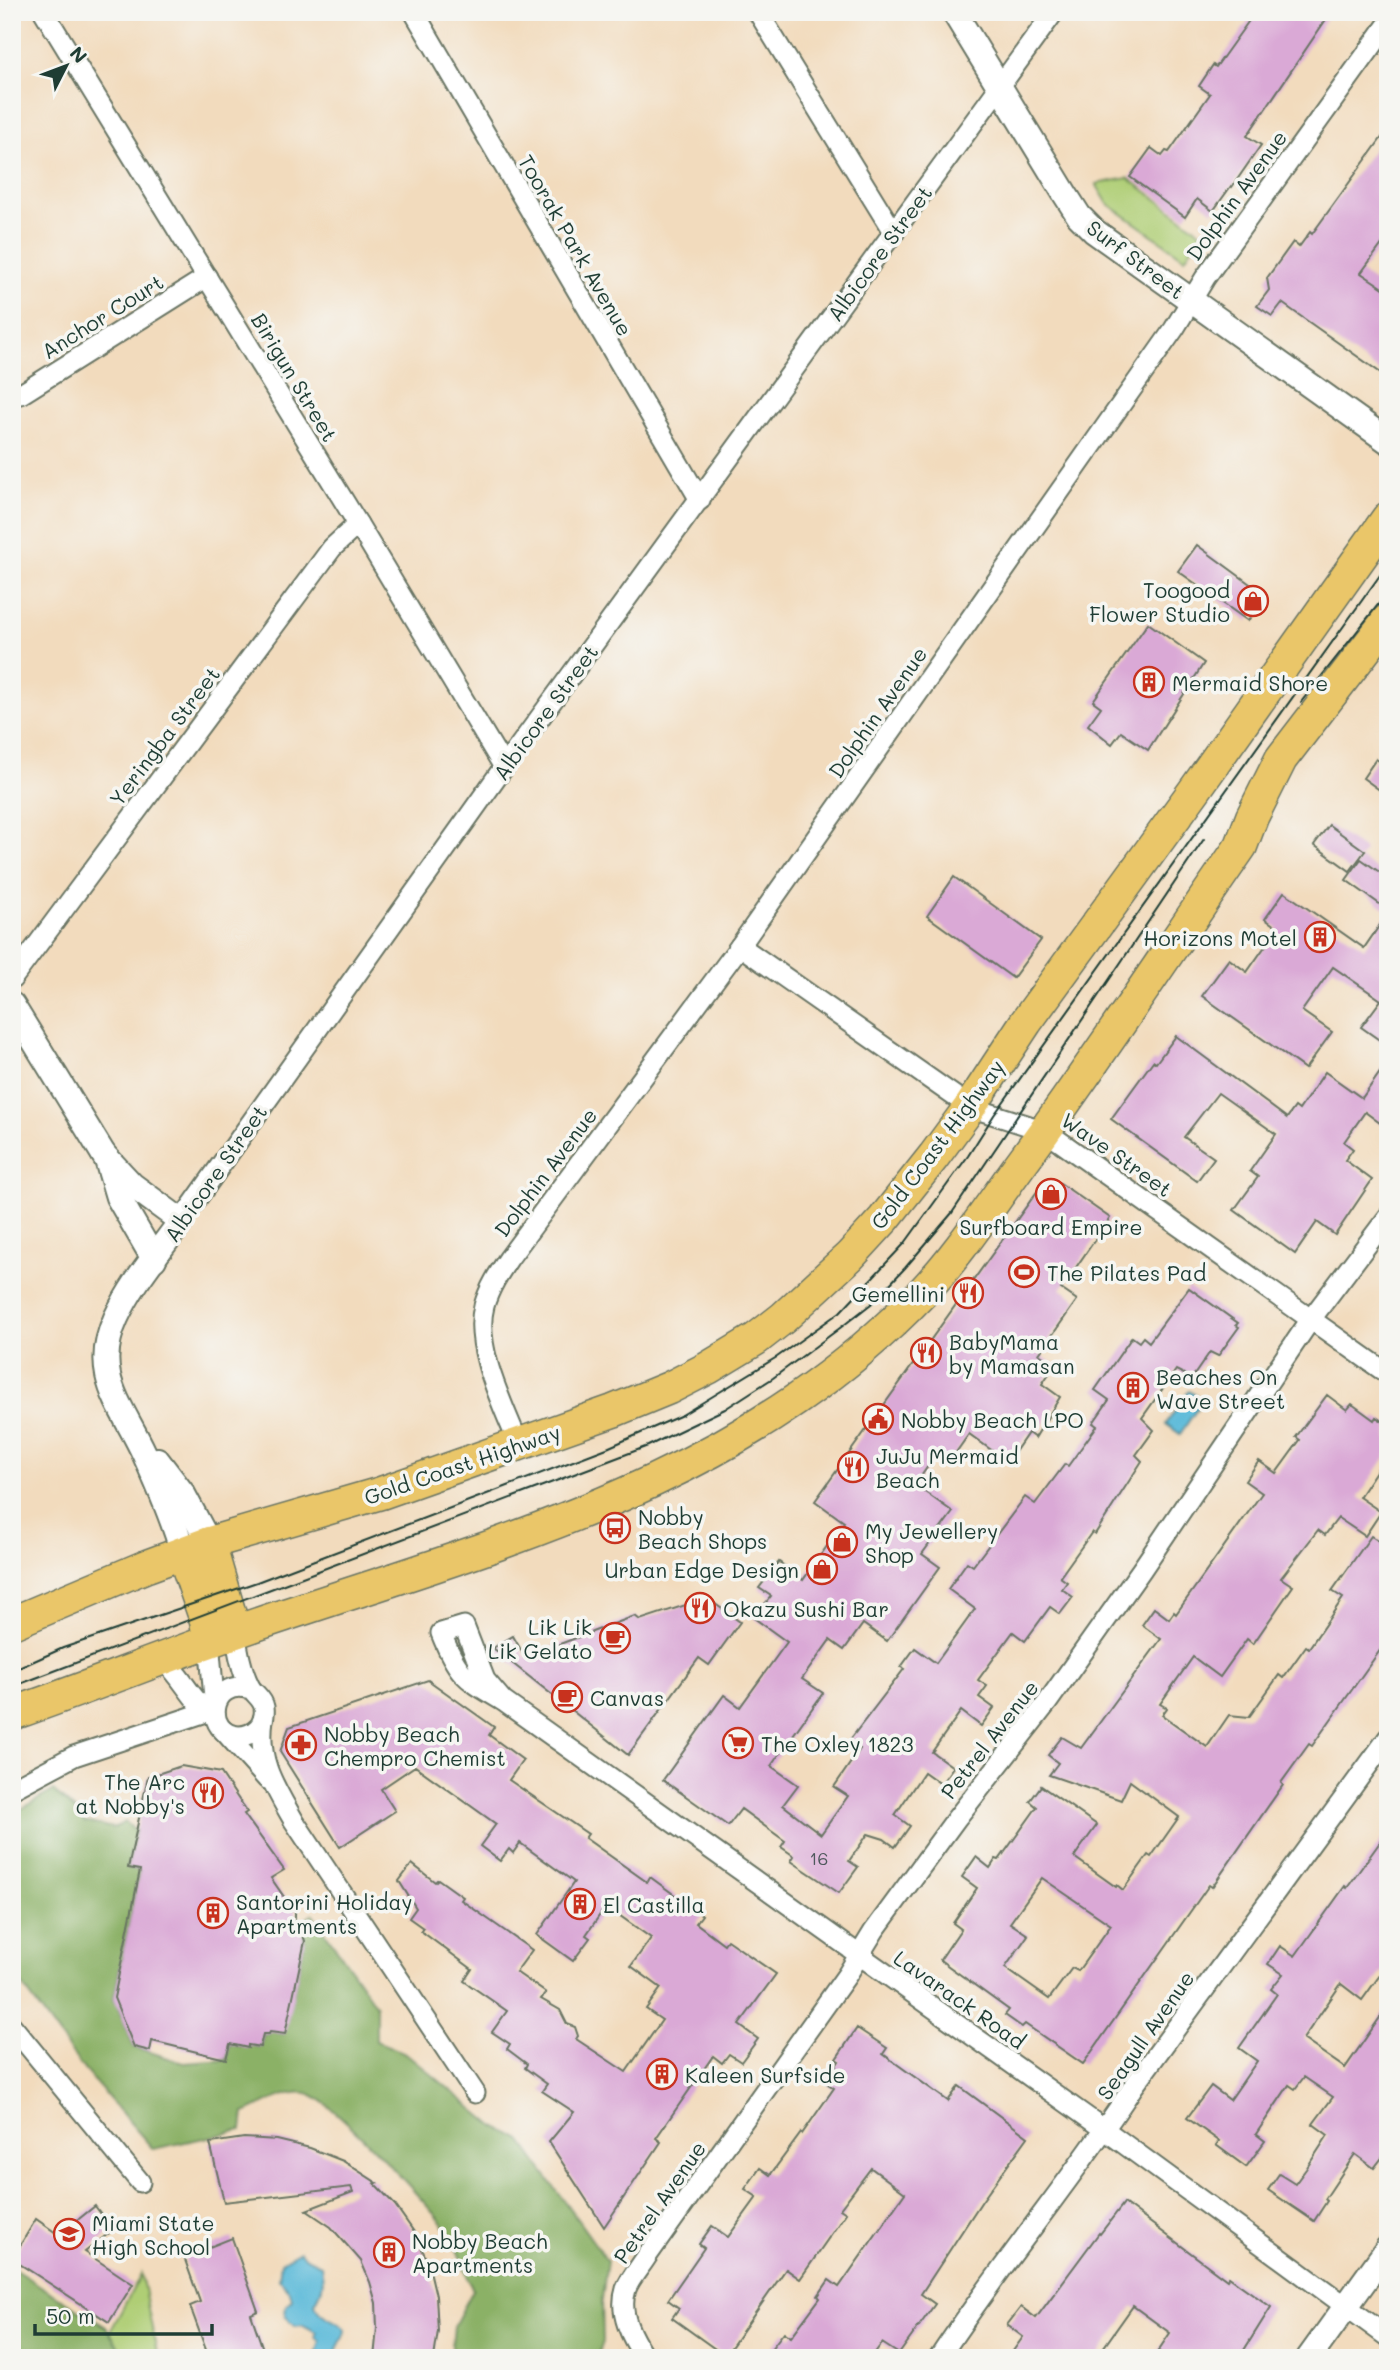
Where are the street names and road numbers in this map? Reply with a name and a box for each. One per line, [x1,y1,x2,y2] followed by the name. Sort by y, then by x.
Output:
[1180,125,1292,265] street label: Dolphin Avenue
[513,149,639,341] street label: Toorak Park Avenue
[821,180,937,326] street label: Albicore Street
[1082,213,1190,305] street label: Surf Street
[36,268,168,364] street label: Anchor Court
[246,308,344,446] street label: Birigun Street
[487,639,603,785] street label: Albicore Street
[822,641,932,783] street label: Dolphin Avenue
[103,661,225,811] street label: Yeringba Street
[864,1054,1010,1234] street label: Gold Coast Highway
[158,1099,272,1247] street label: Albicore Street
[488,1102,602,1242] street label: Dolphin Avenue
[1056,1106,1178,1202] street label: Wave Street
[360,1418,564,1510] street label: Gold Coast Highway
[934,1674,1044,1804] street label: Petrel Avenue
[889,1944,1031,2054] street label: Lavarack Road
[1090,1965,1200,2105] street label: Seagull Avenue
[607,2136,711,2268] street label: Petrel Avenue

